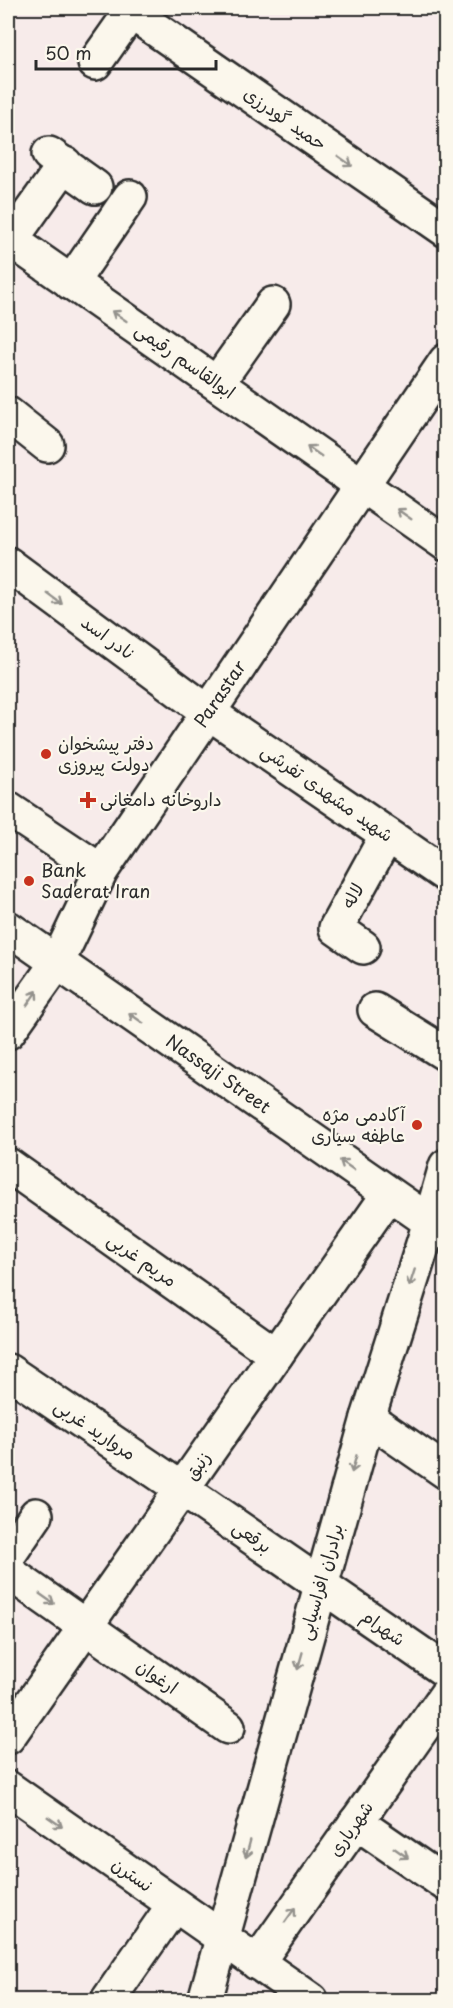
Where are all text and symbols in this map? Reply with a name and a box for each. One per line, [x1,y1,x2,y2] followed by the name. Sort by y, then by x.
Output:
[36,33,216,71] scale bar
[45,39,92,66] text: 50 m
[239,79,333,156] street label: حمید گودرزی
[336,155,353,167] one-way arrow
[112,310,128,322] one-way arrow
[129,315,242,406] street label: ابوالقاسم رقیمی
[306,445,323,457] one-way arrow
[396,508,412,520] one-way arrow
[46,592,62,605] one-way arrow
[76,608,142,666] street label: نادر اسد
[187,654,252,732] street label: Parastar
[58,729,154,777] place label: دفتر پیشخوان دولت پیروزی
[256,736,400,848] street label: شهید مشهدی تفرشی
[39,747,53,761] marker: دفتر پیشخوان دولت پیروزی
[100,785,222,812] place label: داروخانه دامغانی
[81,793,95,807] marker: داروخانه دامغانی
[41,856,150,904] place label: Bank Saderat Iran
[22,874,36,888] marker: Bank Saderat Iran
[334,878,370,913] street label: لاله
[26,990,38,1006] one-way arrow
[128,1012,144,1024] one-way arrow
[161,1027,277,1119] street label: Nassaji Street
[311,1100,407,1148] place label: آکادمی مژه عاطفه سیاری
[410,1118,424,1132] marker: آکادمی مژه عاطفه سیاری
[340,1159,356,1171] one-way arrow
[101,1225,183,1294] street label: مریم غربی
[406,1268,417,1287] one-way arrow
[50,1391,142,1466] street label: مروارید غربی
[177,1445,216,1485] street label: زنبق
[348,1455,360,1474] one-way arrow
[228,1513,278,1559] street label: برقعی
[290,1520,349,1643] street label: برادران افراسیابی
[38,1593,54,1605] one-way arrow
[355,1602,411,1653] street label: شهرام
[293,1651,305,1670] one-way arrow
[132,1652,184,1700] street label: ارغوان
[321,1795,379,1862] street label: شهریاری
[47,1815,63,1828] one-way arrow
[242,1839,253,1858] one-way arrow
[392,1847,408,1859] one-way arrow
[107,1850,159,1898] street label: نسترن
[284,1907,296,1923] one-way arrow

